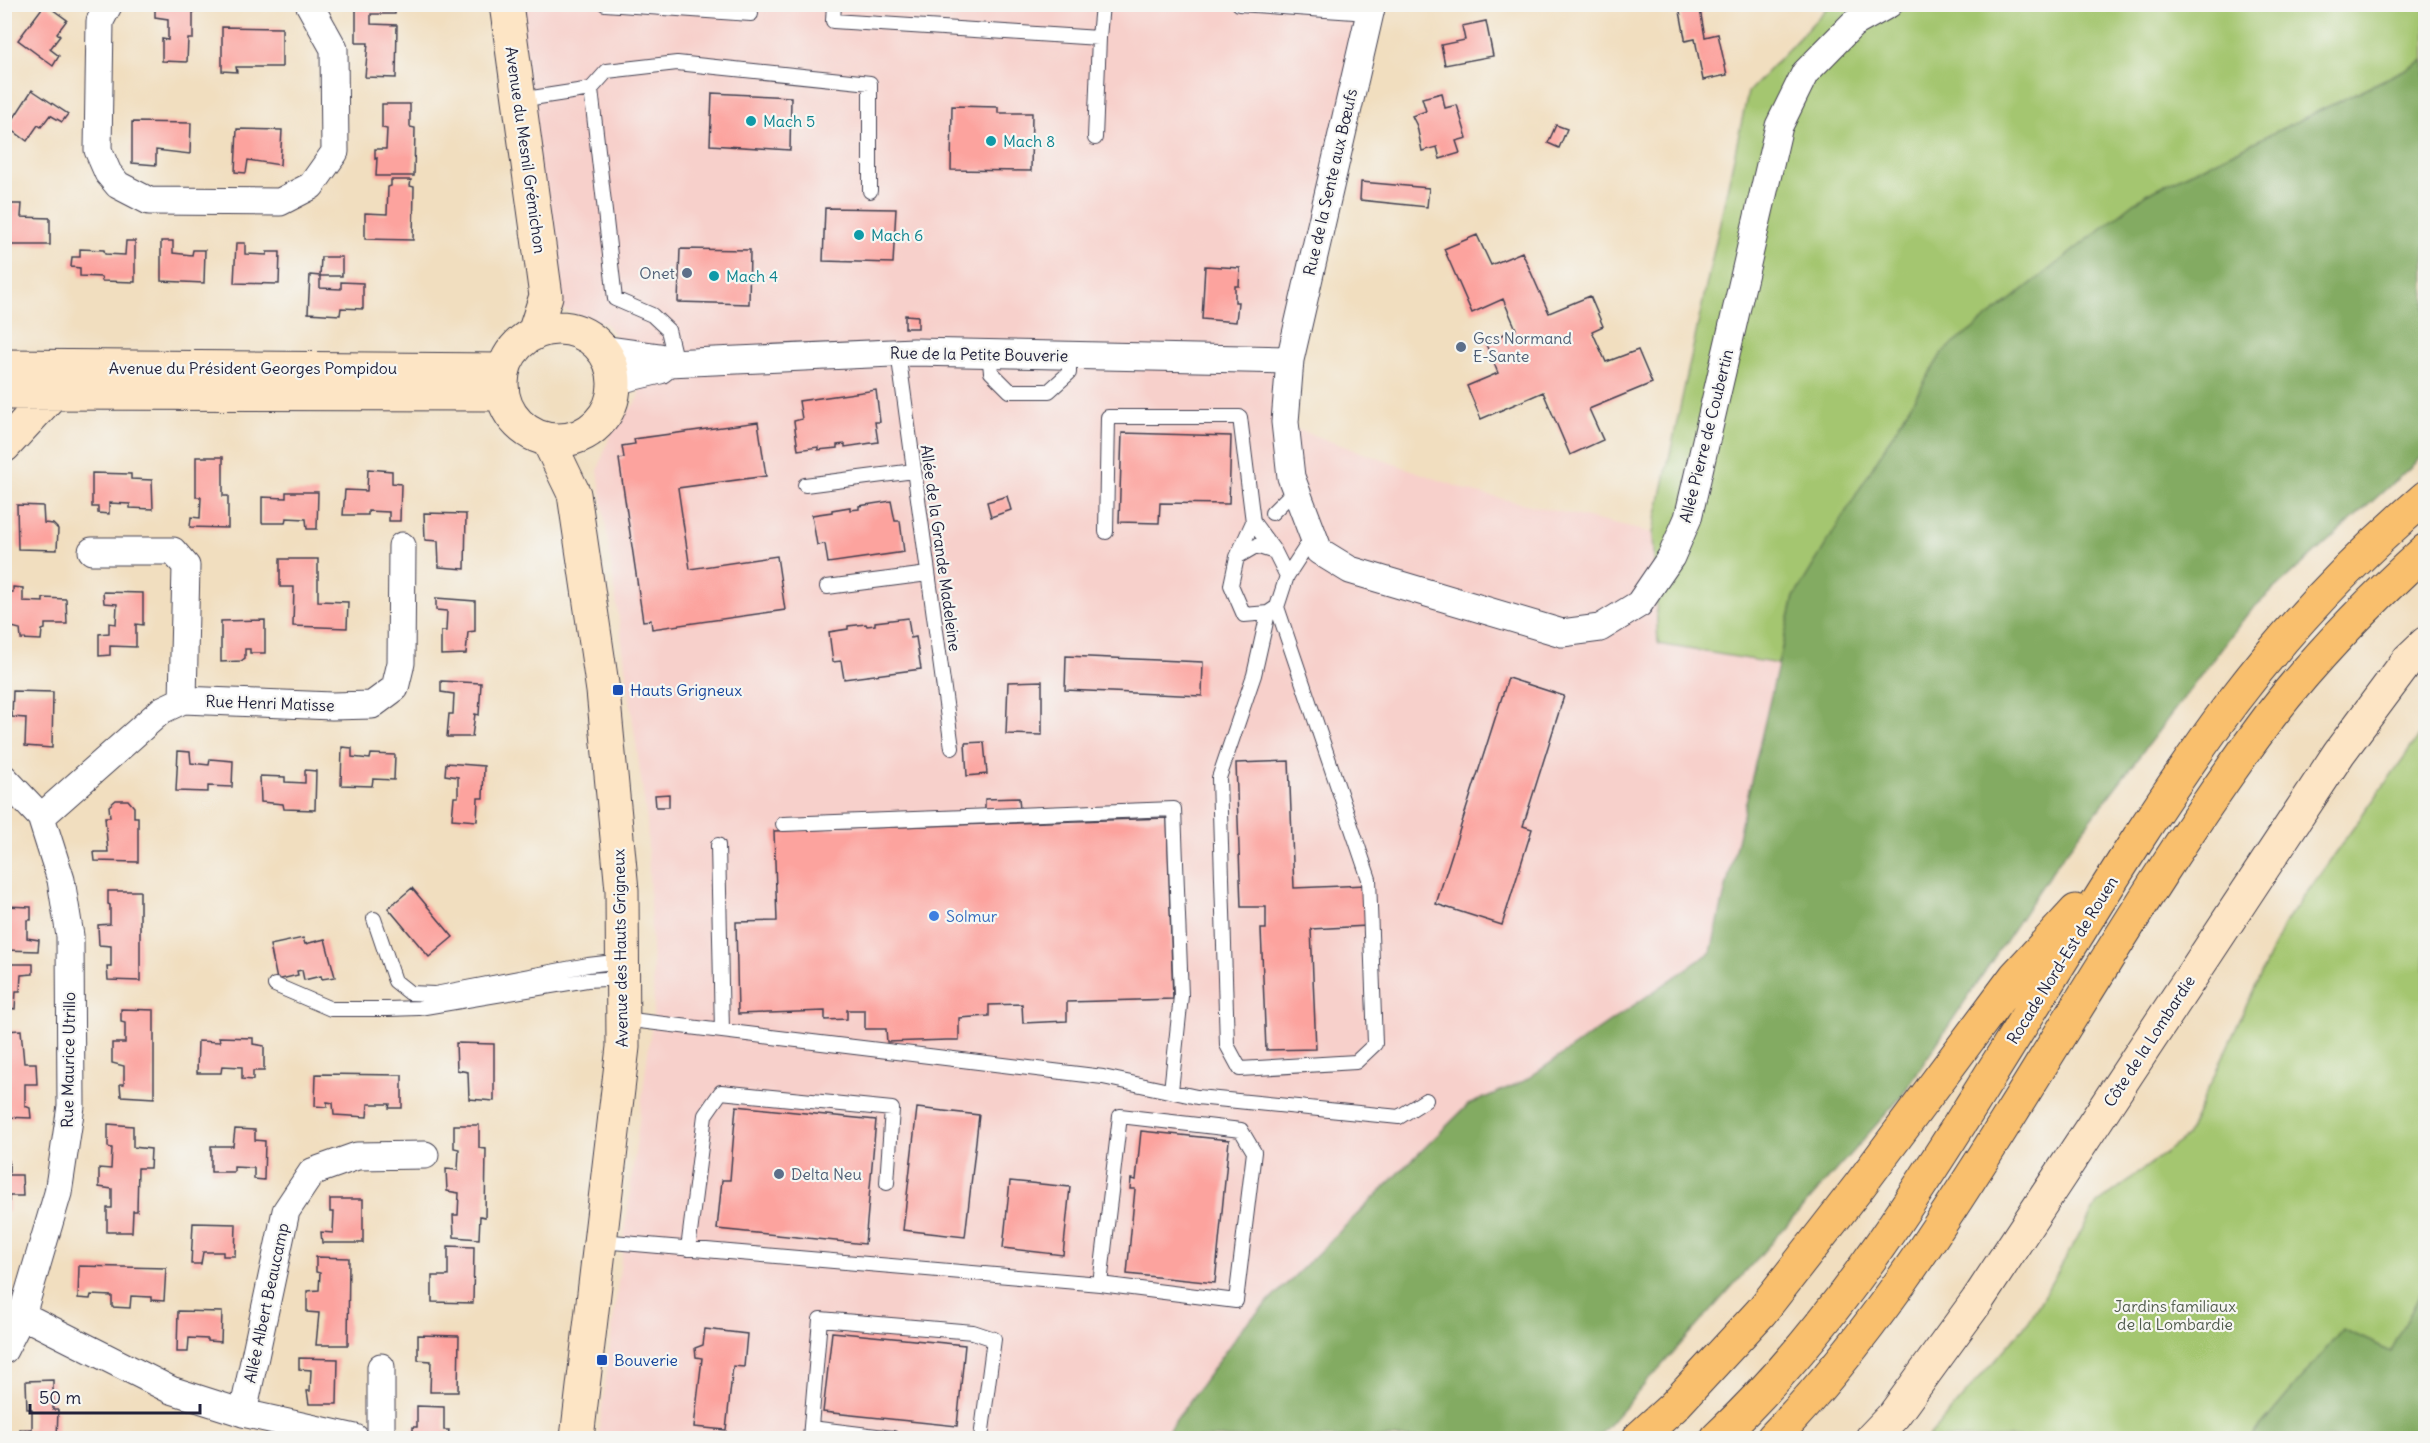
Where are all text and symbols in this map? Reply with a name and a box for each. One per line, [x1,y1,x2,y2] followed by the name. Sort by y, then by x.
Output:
[502,45,550,255] street label: Avenue du Mesnil Grémichon
[1299,87,1361,277] street label: Rue de la Sente aux Bœufs
[763,111,815,131] place label: Mach 5
[744,114,758,128] marker: Mach 5
[1003,131,1055,151] place label: Mach 8
[984,134,998,148] marker: Mach 8
[871,225,923,245] place label: Mach 6
[852,228,866,242] marker: Mach 6
[639,263,676,283] place label: Onet
[680,266,694,280] marker: Onet
[726,266,778,286] place label: Mach 4
[707,269,721,283] marker: Mach 4
[1473,328,1572,366] place label: Gcs Normand E-Sante
[1454,340,1468,354] marker: Gcs Normand E-Sante
[890,342,1068,366] street label: Rue de la Petite Bouverie
[1675,347,1737,525] street label: Allée Pierre de Coubertin
[109,358,397,378] street label: Avenue du Président Georges Pompidou
[917,443,965,653] street label: Allée de la Grande Madeleine
[630,680,742,700] place label: Hauts Grigneux
[611,683,625,697] marker: Hauts Grigneux
[205,691,335,715] street label: Rue Henri Matisse
[608,848,632,1047] street label: Avenue des Hauts Grigneux
[2002,872,2122,1048] street label: Rocade Nord-Est de Rouen
[946,906,998,926] place label: Solmur
[927,909,941,923] marker: Solmur
[2099,972,2199,1110] street label: Côte de la Lombardie
[57,992,79,1128] street label: Rue Maurice Utrillo
[791,1164,862,1184] place label: Delta Neu
[772,1167,786,1181] marker: Delta Neu
[239,1221,293,1385] street label: Allée Albert Beaucamp
[2114,1296,2236,1334] park label: Jardins familiaux de la Lombardie
[614,1350,678,1370] place label: Bouverie
[595,1353,609,1367] marker: Bouverie
[30,1377,200,1415] scale bar
[39,1386,81,1409] text: 50 m

